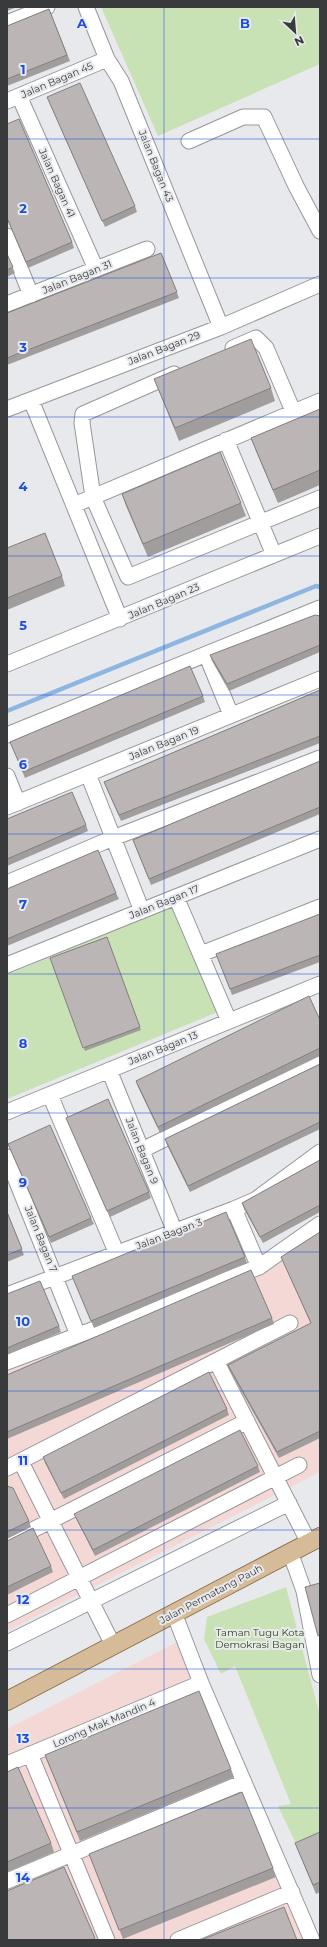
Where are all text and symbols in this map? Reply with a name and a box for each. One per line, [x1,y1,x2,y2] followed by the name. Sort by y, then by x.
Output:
[275,12,315,52] north arrow
[76,15,88,31] text: A
[240,15,250,31] text: B
[292,33,306,49] text: N
[18,59,95,101] street label: Jalan Bagan 45
[20,61,26,77] text: 1
[135,127,176,204] street label: Jalan Bagan 43
[36,145,78,220] street label: Jalan Bagan 41
[19,200,27,216] text: 2
[39,257,114,297] street label: Jalan Bagan 31
[125,328,202,368] street label: Jalan Bagan 29
[18,339,27,355] text: 3
[19,478,28,494] text: 4
[126,580,202,622] street label: Jalan Bagan 23
[19,617,27,633] text: 5
[126,723,201,763] street label: Jalan Bagan 19
[19,756,28,772] text: 6
[126,882,201,922] street label: Jalan Bagan 17
[19,896,27,912] text: 7
[125,1028,200,1068] street label: Jalan Bagan 13
[19,1035,28,1051] text: 8
[122,1115,161,1186] street label: Jalan Bagan 9
[19,1174,27,1190] text: 9
[21,1203,60,1274] street label: Jalan Bagan 7
[133,1215,204,1253] street label: Jalan Bagan 3
[16,1313,30,1329] text: 10
[18,1452,28,1468] text: 11
[156,1561,265,1627] street label: Jalan Permatang Pauh
[17,1591,30,1607] text: 12
[215,1626,305,1651] park label: Taman Tugu Kota Demokrasi Bagan
[51,1695,158,1751] street label: Lorong Mak Mandin 4
[17,1730,30,1746] text: 13
[16,1869,30,1885] text: 14

